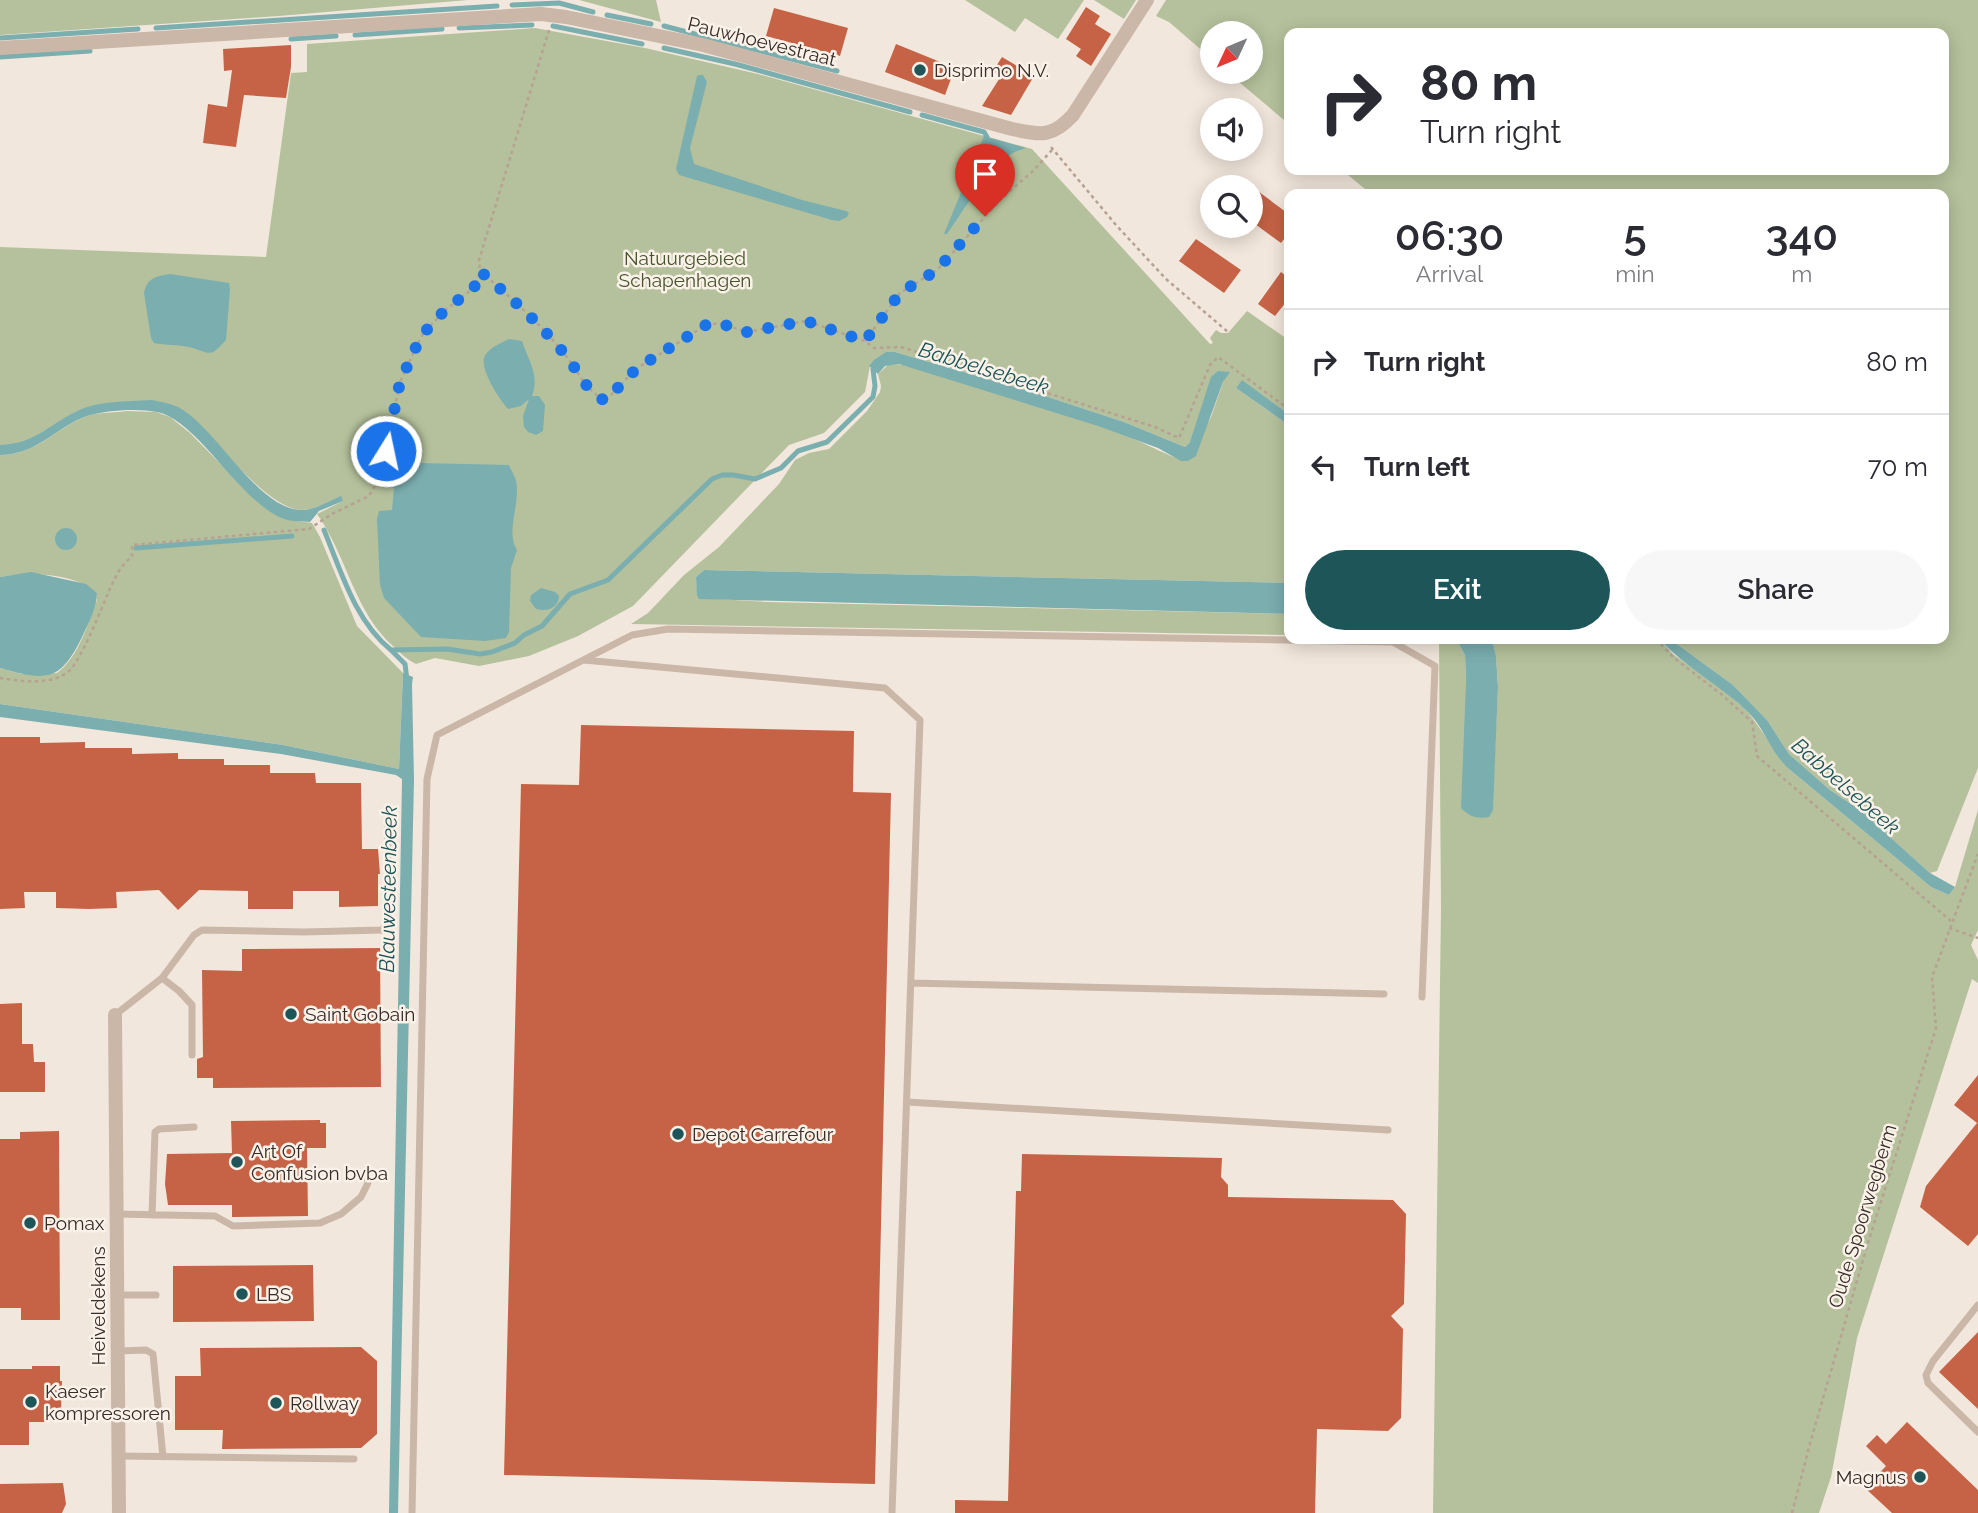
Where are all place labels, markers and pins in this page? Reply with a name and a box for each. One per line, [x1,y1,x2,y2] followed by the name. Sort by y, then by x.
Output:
[934,59,1049,81] place label: Disprimo N.V.
[912,62,928,78] marker: Disprimo N.V.
[955,144,1015,216] pin
[305,1003,415,1025] place label: Saint Gobain
[283,1006,299,1022] marker: Saint Gobain
[692,1123,834,1145] place label: Depot Carrefour
[670,1126,686,1142] marker: Depot Carrefour
[251,1140,388,1184] place label: Art Of Confusion bvba
[229,1154,245,1170] marker: Art Of Confusion bvba
[44,1212,105,1234] place label: Pomax
[22,1215,38,1231] marker: Pomax
[256,1283,291,1305] place label: LBS
[234,1286,250,1302] marker: LBS
[45,1380,171,1424] place label: Kaeser kompressoren
[290,1392,359,1414] place label: Rollway
[23,1394,39,1410] marker: Kaeser kompressoren
[268,1395,284,1411] marker: Rollway
[1836,1466,1906,1488] place label: Magnus
[1912,1469,1928,1485] marker: Magnus

